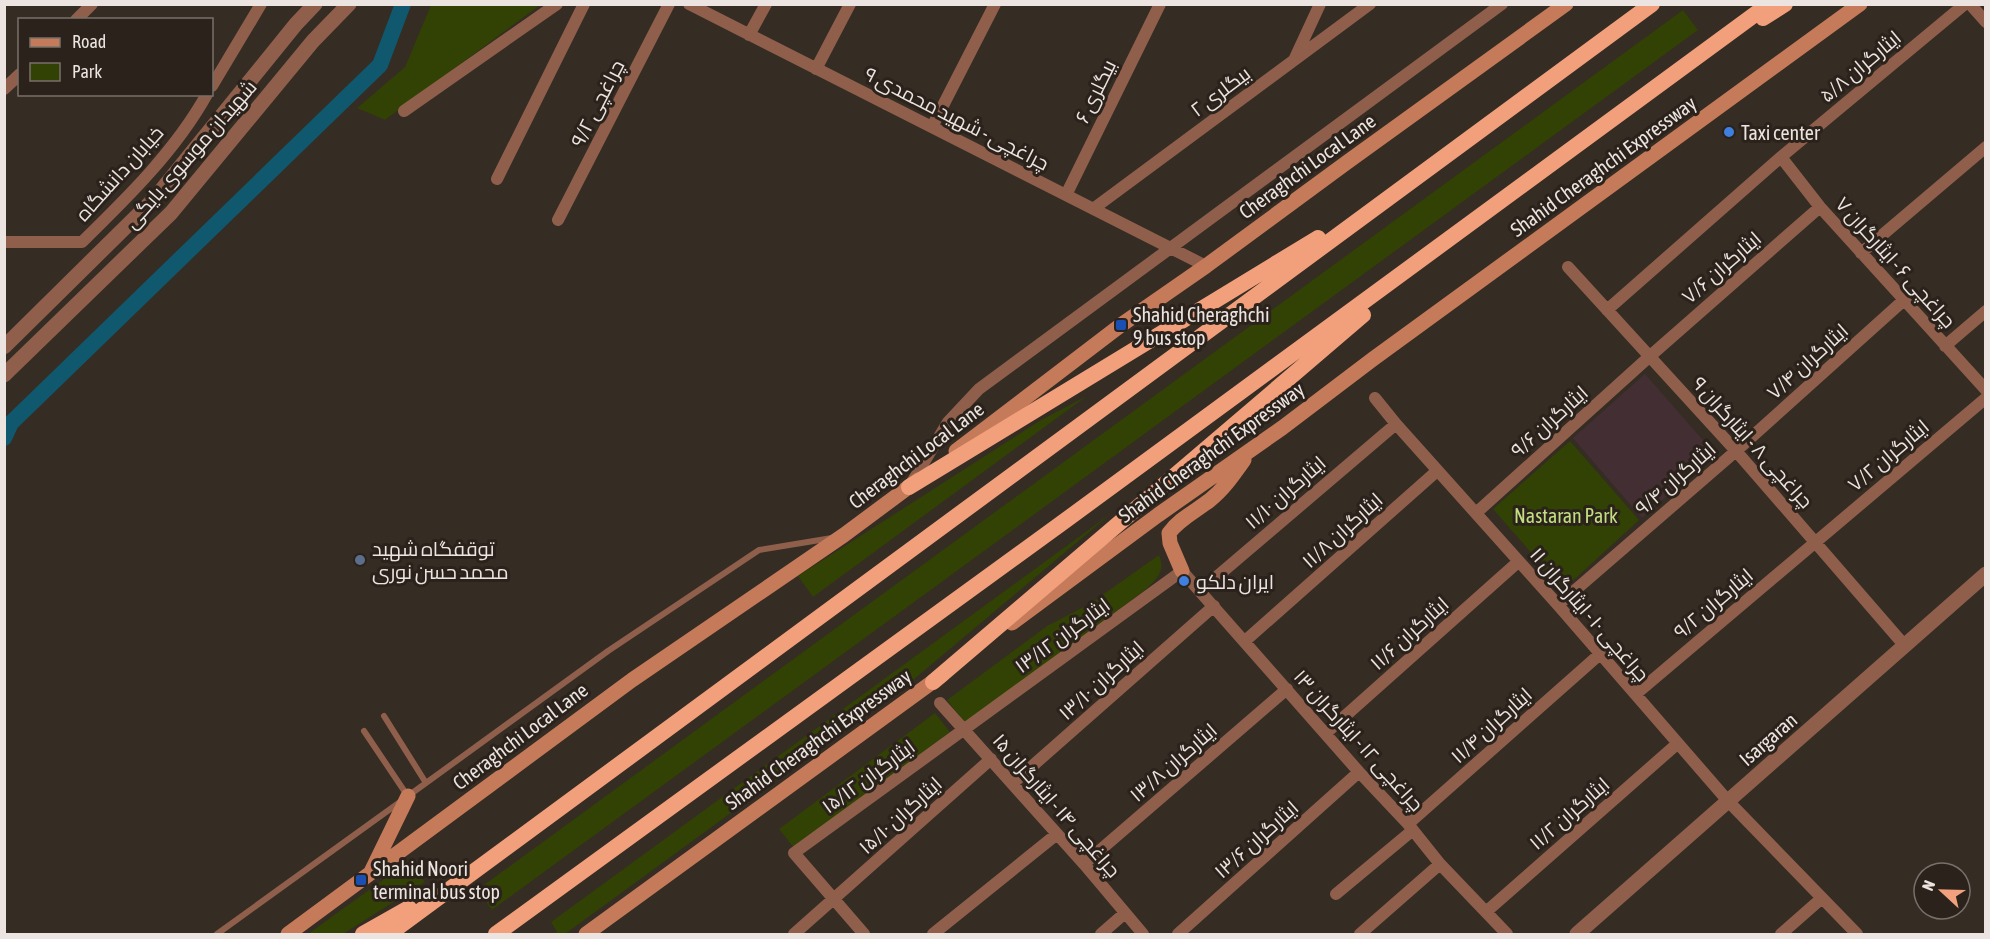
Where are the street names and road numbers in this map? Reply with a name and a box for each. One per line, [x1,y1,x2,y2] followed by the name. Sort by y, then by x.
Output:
[1815,25,1907,108] street label: ایثارگران ۵/۸
[565,56,630,151] street label: ۹/۲ چراغچی
[1070,56,1122,127] street label: بیگلری ۶
[1186,61,1256,122] street label: بیگلری ۲
[860,62,1053,176] street label: ۹ چراغچی - شهید محمدی
[119,75,262,234] street label: شهیدان موسوی بایگی
[1506,91,1700,241] street label: Shahid Cheraghchi Expressway
[1234,109,1380,223] street label: Cheraghchi Local Lane
[70,121,169,226] street label: خیابان دانشگاه
[1830,192,1961,333] street label: چراغچی ۶ - ایثارگران ۷
[1677,226,1767,309] street label: ایثارگران ۷/۶
[1762,319,1854,405] street label: ایثارگران ۷/۴
[1686,372,1818,514] street label: چراغچی ۸ - ایثارگران ۹
[1114,377,1308,527] street label: Shahid Cheraghchi Expressway
[1506,381,1593,463] street label: ایثارگران ۹/۶
[844,397,988,513] street label: Cheraghchi Local Lane
[1843,415,1934,497] street label: ایثارگران ۷/۲
[1630,437,1721,521] street label: ایثارگران ۹/۴
[1240,451,1331,535] street label: ایثارگران ۱۱/۱۰
[1297,488,1388,574] street label: ایثارگران ۱۱/۸
[1524,542,1654,687] street label: چراغچی ۱۰ - ایثارگران ۱۱
[1669,563,1759,644] street label: ایثارگران ۹/۲
[1365,592,1454,676] street label: ایثارگران ۱۱/۶
[1010,593,1115,679] street label: ایثارگران ۱۳/۱۲
[1054,636,1150,726] street label: ایثارگران ۱۳/۱۰
[721,664,915,814] street label: Shahid Cheraghchi Expressway
[1288,665,1429,817] street label: چراغچی ۱۲ - ایثارگران ۱۳
[448,678,592,794] street label: Cheraghchi Local Lane
[1446,683,1538,769] street label: ایثارگران ۱۱/۴
[1735,708,1801,770] street label: Isargaran
[1125,718,1222,808] street label: ایثارگران ۱۳/۸
[987,729,1126,883] street label: چراغچی ۱۴ - ایثارگران ۱۵
[817,735,920,819] street label: ایثارگران ۱۵/۱۲
[854,772,948,860] street label: ایثارگران ۱۵/۱۰
[1524,772,1615,855] street label: ایثارگران ۱۱/۲
[1209,795,1304,884] street label: ایثارگران ۱۳/۶

